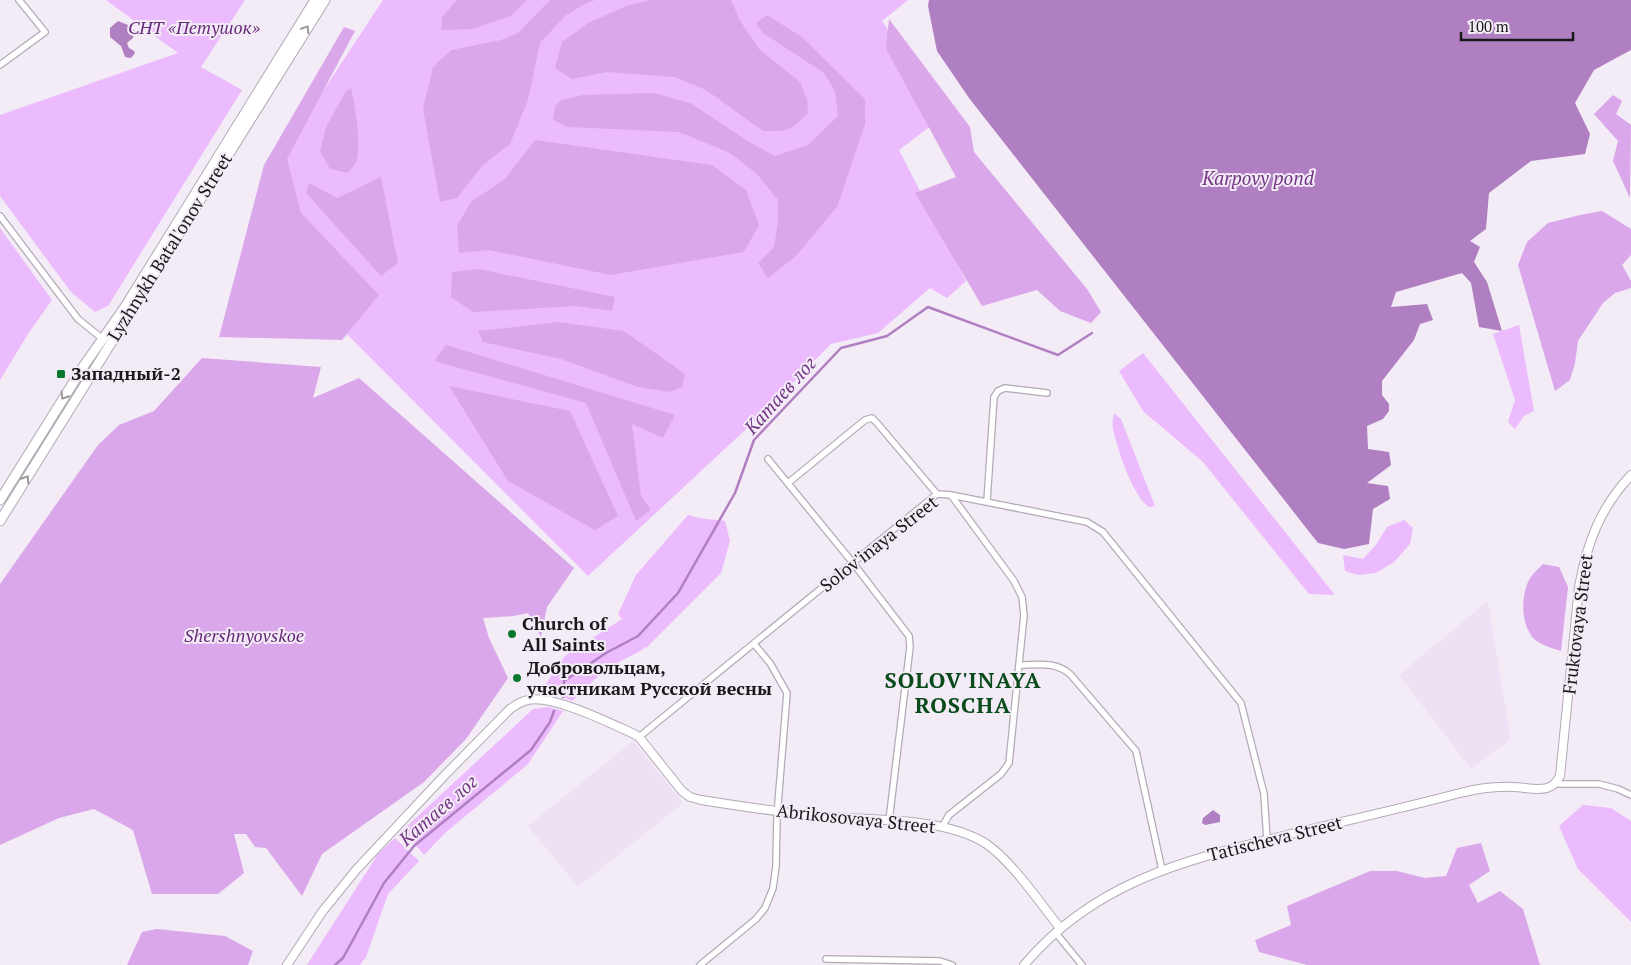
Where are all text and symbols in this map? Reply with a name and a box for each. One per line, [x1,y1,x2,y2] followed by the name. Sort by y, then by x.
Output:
[1461,10,1574,42] scale bar
[128,15,261,39] park label: СНТ «Петушок»
[1468,16,1509,36] text: 100 m
[300,26,310,35] one-way arrow
[101,148,237,345] street label: Lyzhnykh Batal'onov Street
[1201,165,1315,190] water label: Karpovy pond
[737,350,821,440] water label: Катаев лог
[71,361,181,385] place label: Западный-2
[55,368,67,380] marker: Западный-2
[61,391,71,400] one-way arrow
[19,476,29,485] one-way arrow
[814,489,943,597] street label: Solov'inaya Street
[1556,552,1598,696] street label: Fruktovaya Street
[522,611,608,656] place label: Church of All Saints
[184,623,304,647] park label: Shershnyovskoe
[506,628,518,640] marker: Church of All Saints
[526,655,772,700] place label: Добровольцам, участникам Русской весны
[884,665,1042,719] district label: SOLOV'INAYA ROSCHA
[511,672,523,684] marker: Добровольцам, участникам Русской весны
[392,769,482,851] water label: Катаев лог
[775,798,937,838] street label: Abrikosovaya Street
[1205,810,1345,866] street label: Tatischeva Street

